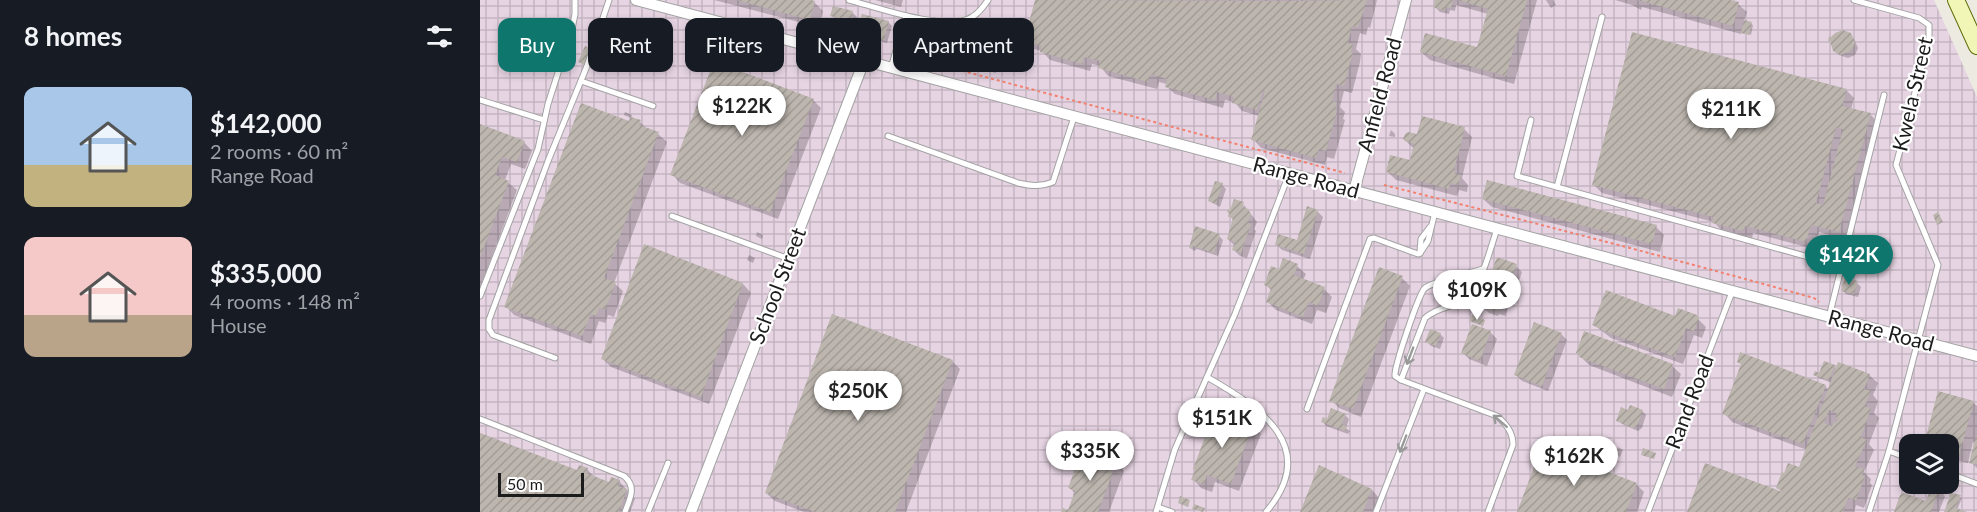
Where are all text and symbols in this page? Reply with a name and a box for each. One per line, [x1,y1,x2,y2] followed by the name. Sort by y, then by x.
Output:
[498,18,576,72] chip: Buy
[588,18,673,72] chip: Rent
[685,18,784,72] chip: Filters
[796,18,881,72] chip: New
[893,18,1034,72] chip: Apartment
[24,20,122,52] text: 8 homes
[423,20,456,53] icon: filters
[1886,34,1937,153] street label: Kwela Street
[1351,35,1406,155] street label: Anfield Road
[700,86,784,137] pin: $122K
[1689,89,1773,140] pin: $211K
[712,93,772,117] text: $122K
[1701,96,1761,120] text: $211K
[210,107,322,139] text: $142,000
[72,111,144,183] icon: home
[210,139,348,163] text: 2 rooms · 60 m²
[1251,150,1362,203] street label: Range Road
[210,163,314,187] text: Range Road
[743,223,810,347] street label: School Street
[1807,235,1891,286] pin: $142K
[1819,242,1879,266] text: $142K
[210,257,322,289] text: $335,000
[72,261,144,333] icon: home
[1435,270,1519,321] pin: $109K
[1447,277,1507,301] text: $109K
[210,289,360,313] text: 4 rooms · 148 m²
[1826,303,1937,356] street label: Range Road
[210,313,267,337] text: House
[1404,347,1415,365] one-way arrow
[1659,351,1718,452] street label: Rand Road
[816,371,900,422] pin: $250K
[828,378,888,402] text: $250K
[1180,398,1264,449] pin: $151K
[1192,405,1252,429] text: $151K
[1493,414,1508,428] one-way arrow
[1048,431,1132,482] pin: $335K
[1396,434,1407,452] one-way arrow
[1899,434,1959,494] map controls
[1899,434,1959,494] button: layers
[1532,436,1616,487] pin: $162K
[1060,438,1120,462] text: $335K
[1544,443,1604,467] text: $162K
[498,470,584,498] scale bar
[507,474,543,493] text: 50 m

